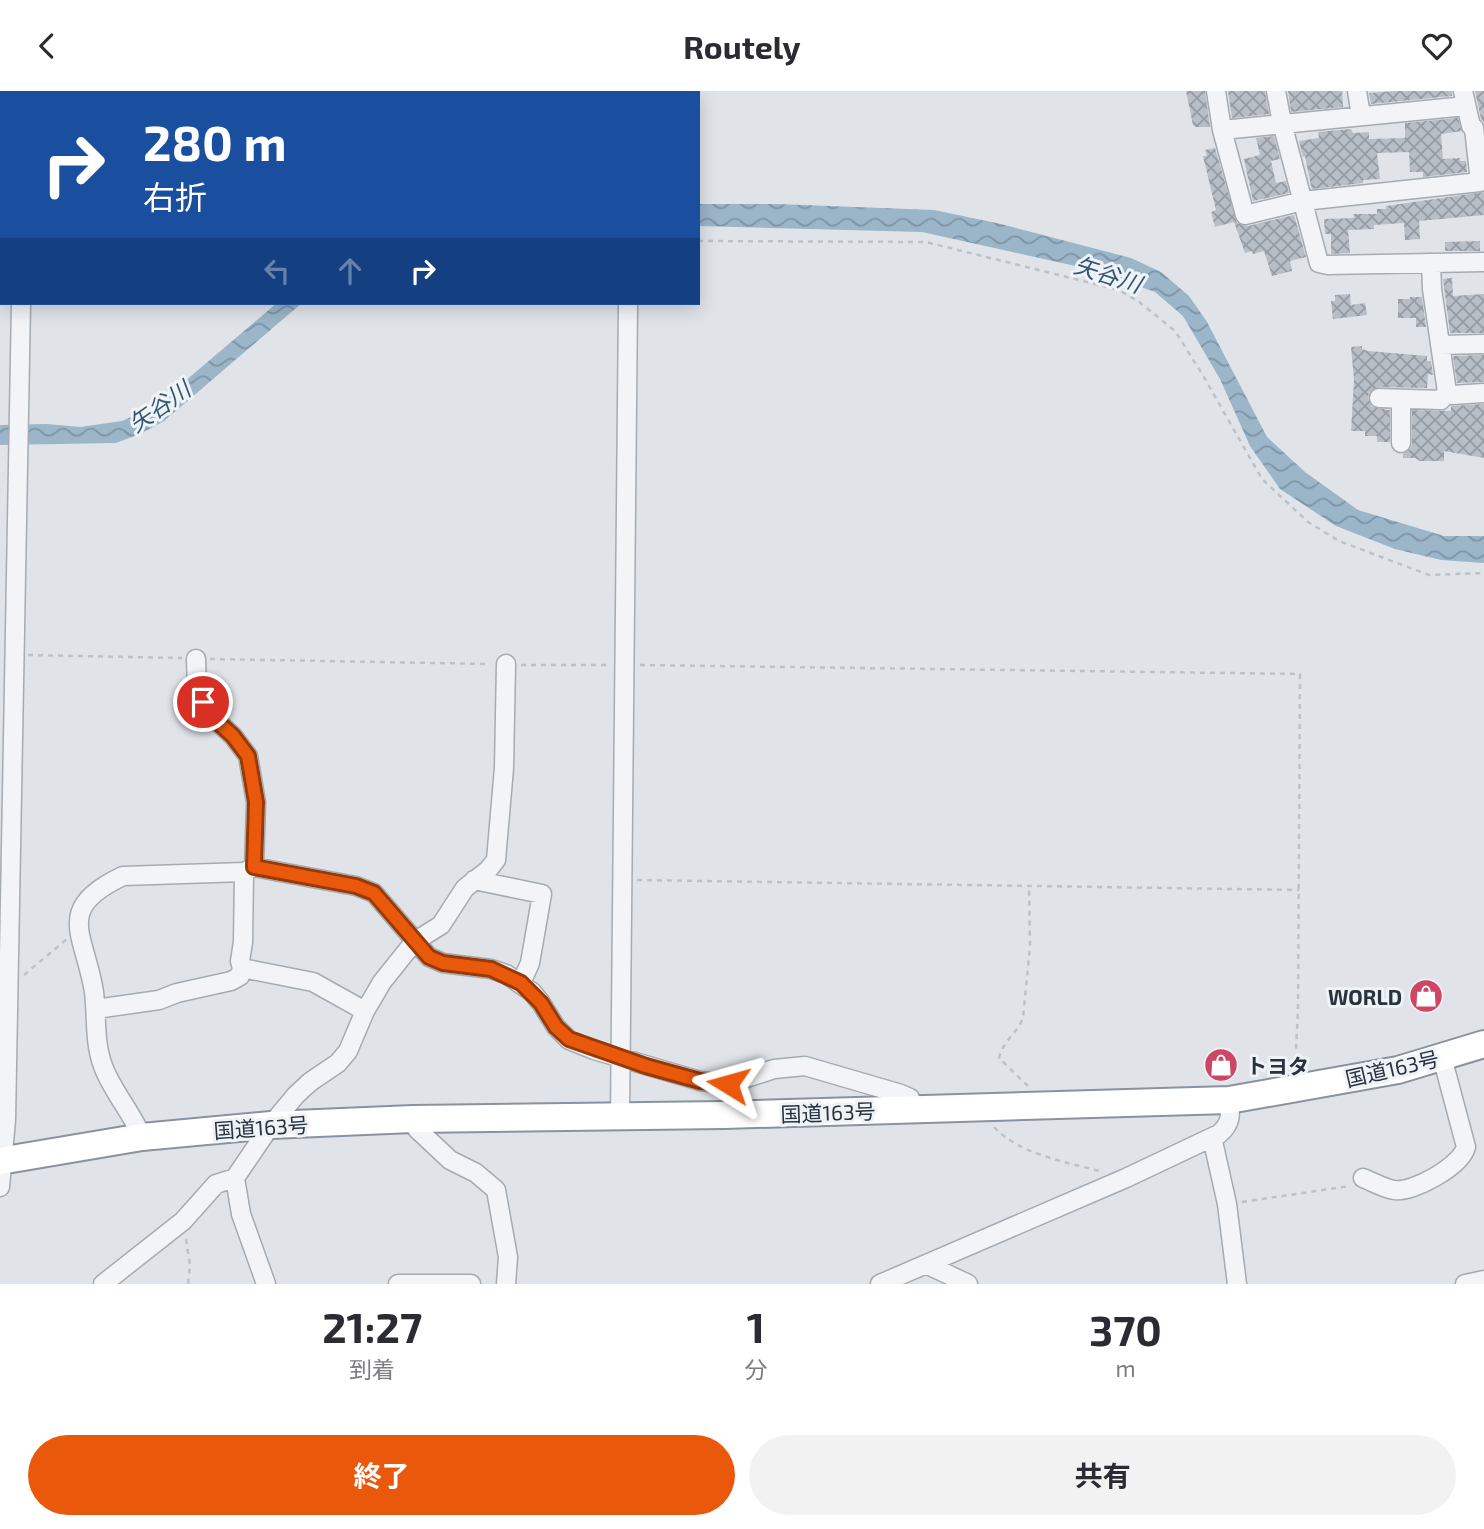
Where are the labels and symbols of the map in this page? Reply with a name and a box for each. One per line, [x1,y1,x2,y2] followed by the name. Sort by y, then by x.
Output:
[1071,250,1148,299] water label: 矢谷川
[123,373,198,437] water label: 矢谷川
[173,672,233,732] pin
[1407,977,1445,1015] shop icon: WORLD
[1328,984,1402,1009] place label: WORLD
[1343,1045,1441,1091] street label: 国道163号
[1202,1046,1240,1084] shop icon: トヨタ
[691,1047,765,1121] position arrow
[1246,1053,1309,1078] place label: トヨタ
[780,1098,876,1126] street label: 国道163号
[213,1111,309,1143] street label: 国道163号

